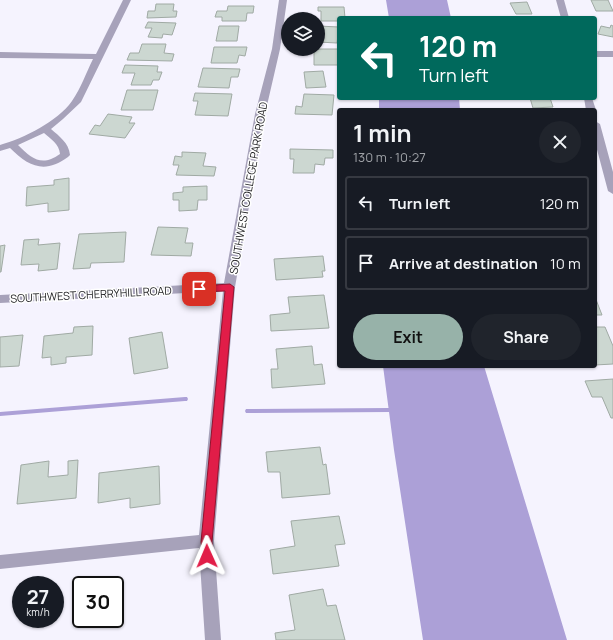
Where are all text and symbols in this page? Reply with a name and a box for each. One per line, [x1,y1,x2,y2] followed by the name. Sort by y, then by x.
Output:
[281,12,325,56] map controls
[281,12,325,56] button: layers
[419,27,497,65] text: 120 m
[353,32,405,84] icon: left
[419,63,489,87] text: Turn left
[225,101,271,275] street label: SOUTHWEST COLLEGE PARK ROAD
[353,116,412,149] text: 1 min
[539,121,581,163] button: close
[353,148,426,166] text: 130 m · 10:27
[355,192,377,214] icon: left
[389,193,451,214] text: Turn left
[540,193,579,214] text: 120 m
[355,252,377,274] icon: arrive
[389,253,538,274] text: Arrive at destination
[550,253,581,274] text: 10 m
[182,272,216,306] pin
[188,278,210,300] icon: arrive
[10,282,172,306] street label: SOUTHWEST CHERRYHILL ROAD
[353,314,463,360] button: Exit
[471,314,581,360] button: Share
[186,535,228,577] position arrow
[72,576,124,628] speed limit sign: 30
[27,583,49,610] text: 27
[26,605,50,619] text: km/h

